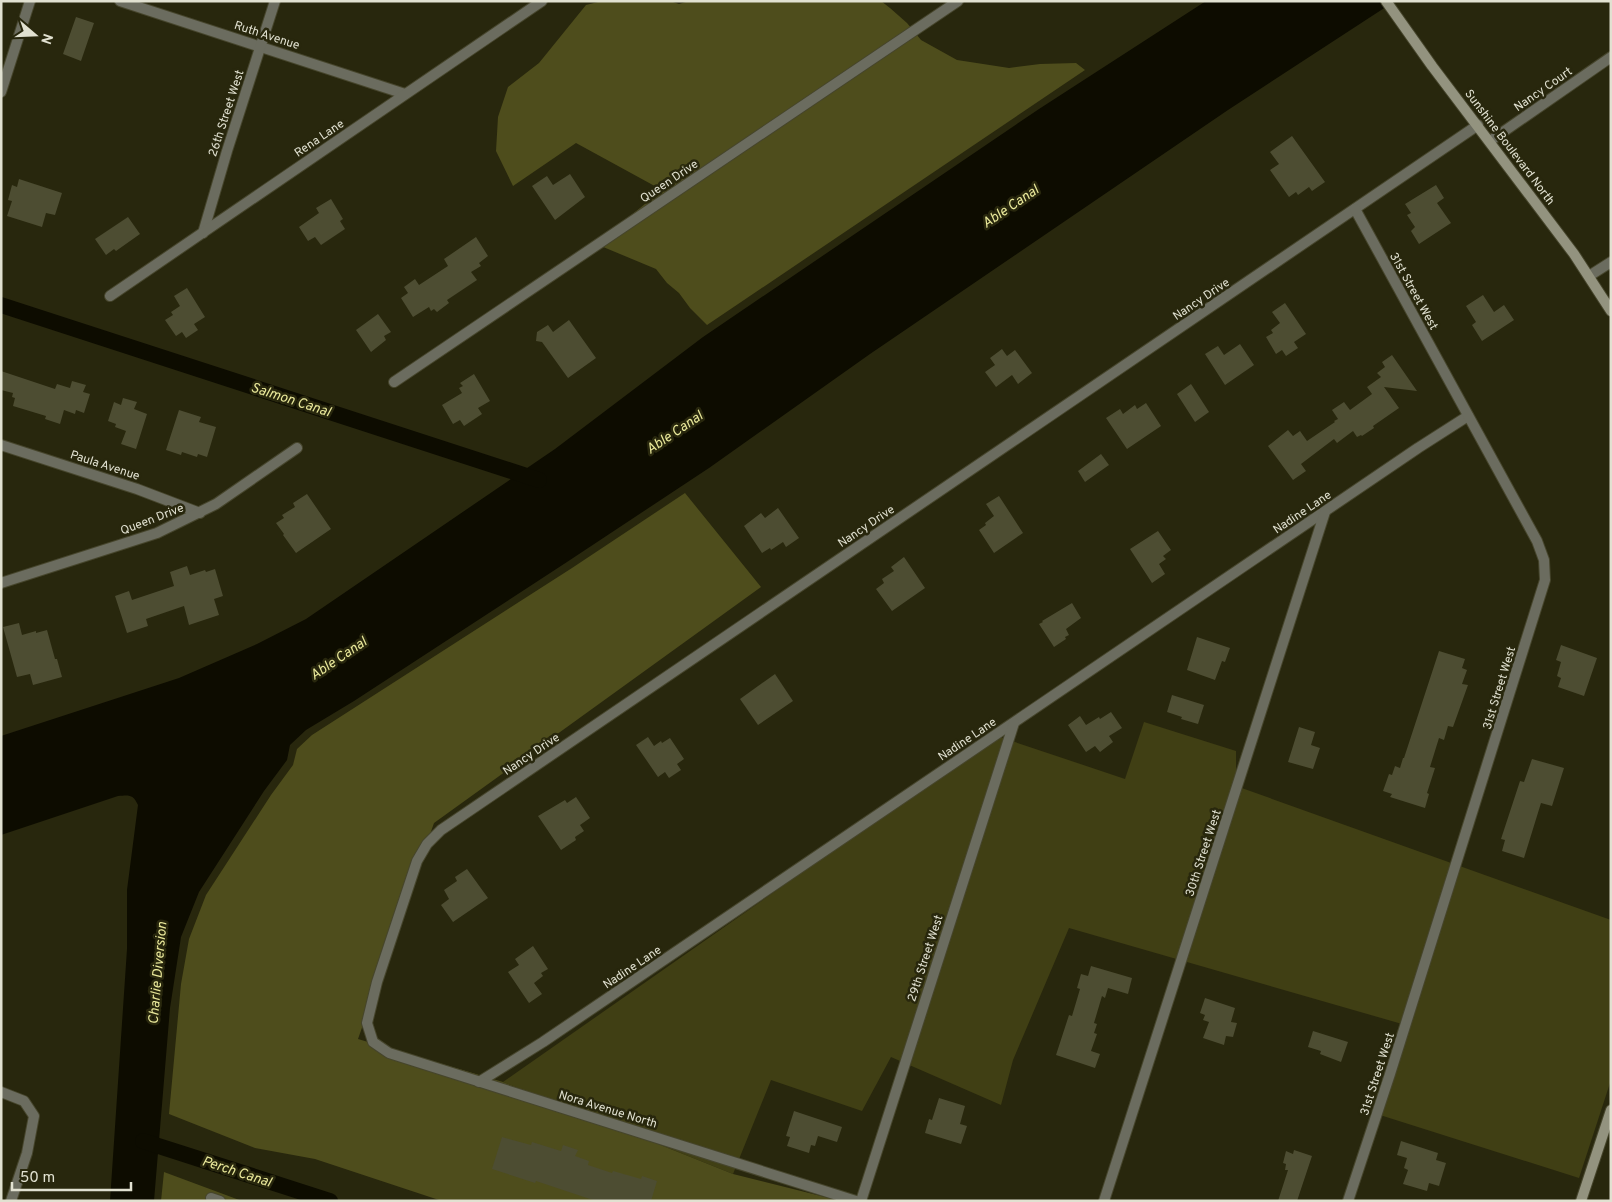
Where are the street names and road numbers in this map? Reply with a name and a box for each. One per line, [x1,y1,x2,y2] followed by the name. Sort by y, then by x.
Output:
[232,18,302,54] street label: Ruth Avenue
[1511,64,1576,116] street label: Nancy Court
[205,68,248,159] street label: 26th Street West
[1461,87,1558,209] street label: Sunshine Boulevard North
[292,116,348,161] street label: Rena Lane
[637,157,702,207] street label: Queen Drive
[1385,250,1441,333] street label: 31st Street West
[1170,275,1233,325] street label: Nancy Drive
[68,447,142,485] street label: Paula Avenue
[1270,487,1335,538] street label: Nadine Lane
[118,501,186,539] street label: Queen Drive
[835,502,898,552] street label: Nancy Drive
[1480,645,1520,732] street label: 31st Street West
[935,714,1000,765] street label: Nadine Lane
[500,730,563,780] street label: Nancy Drive
[1182,808,1226,899] street label: 30th Street West
[904,913,947,1004] street label: 29th Street West
[600,942,665,993] street label: Nadine Lane
[1357,1031,1399,1118] street label: 31st Street West
[556,1087,659,1133] street label: Nora Avenue North

